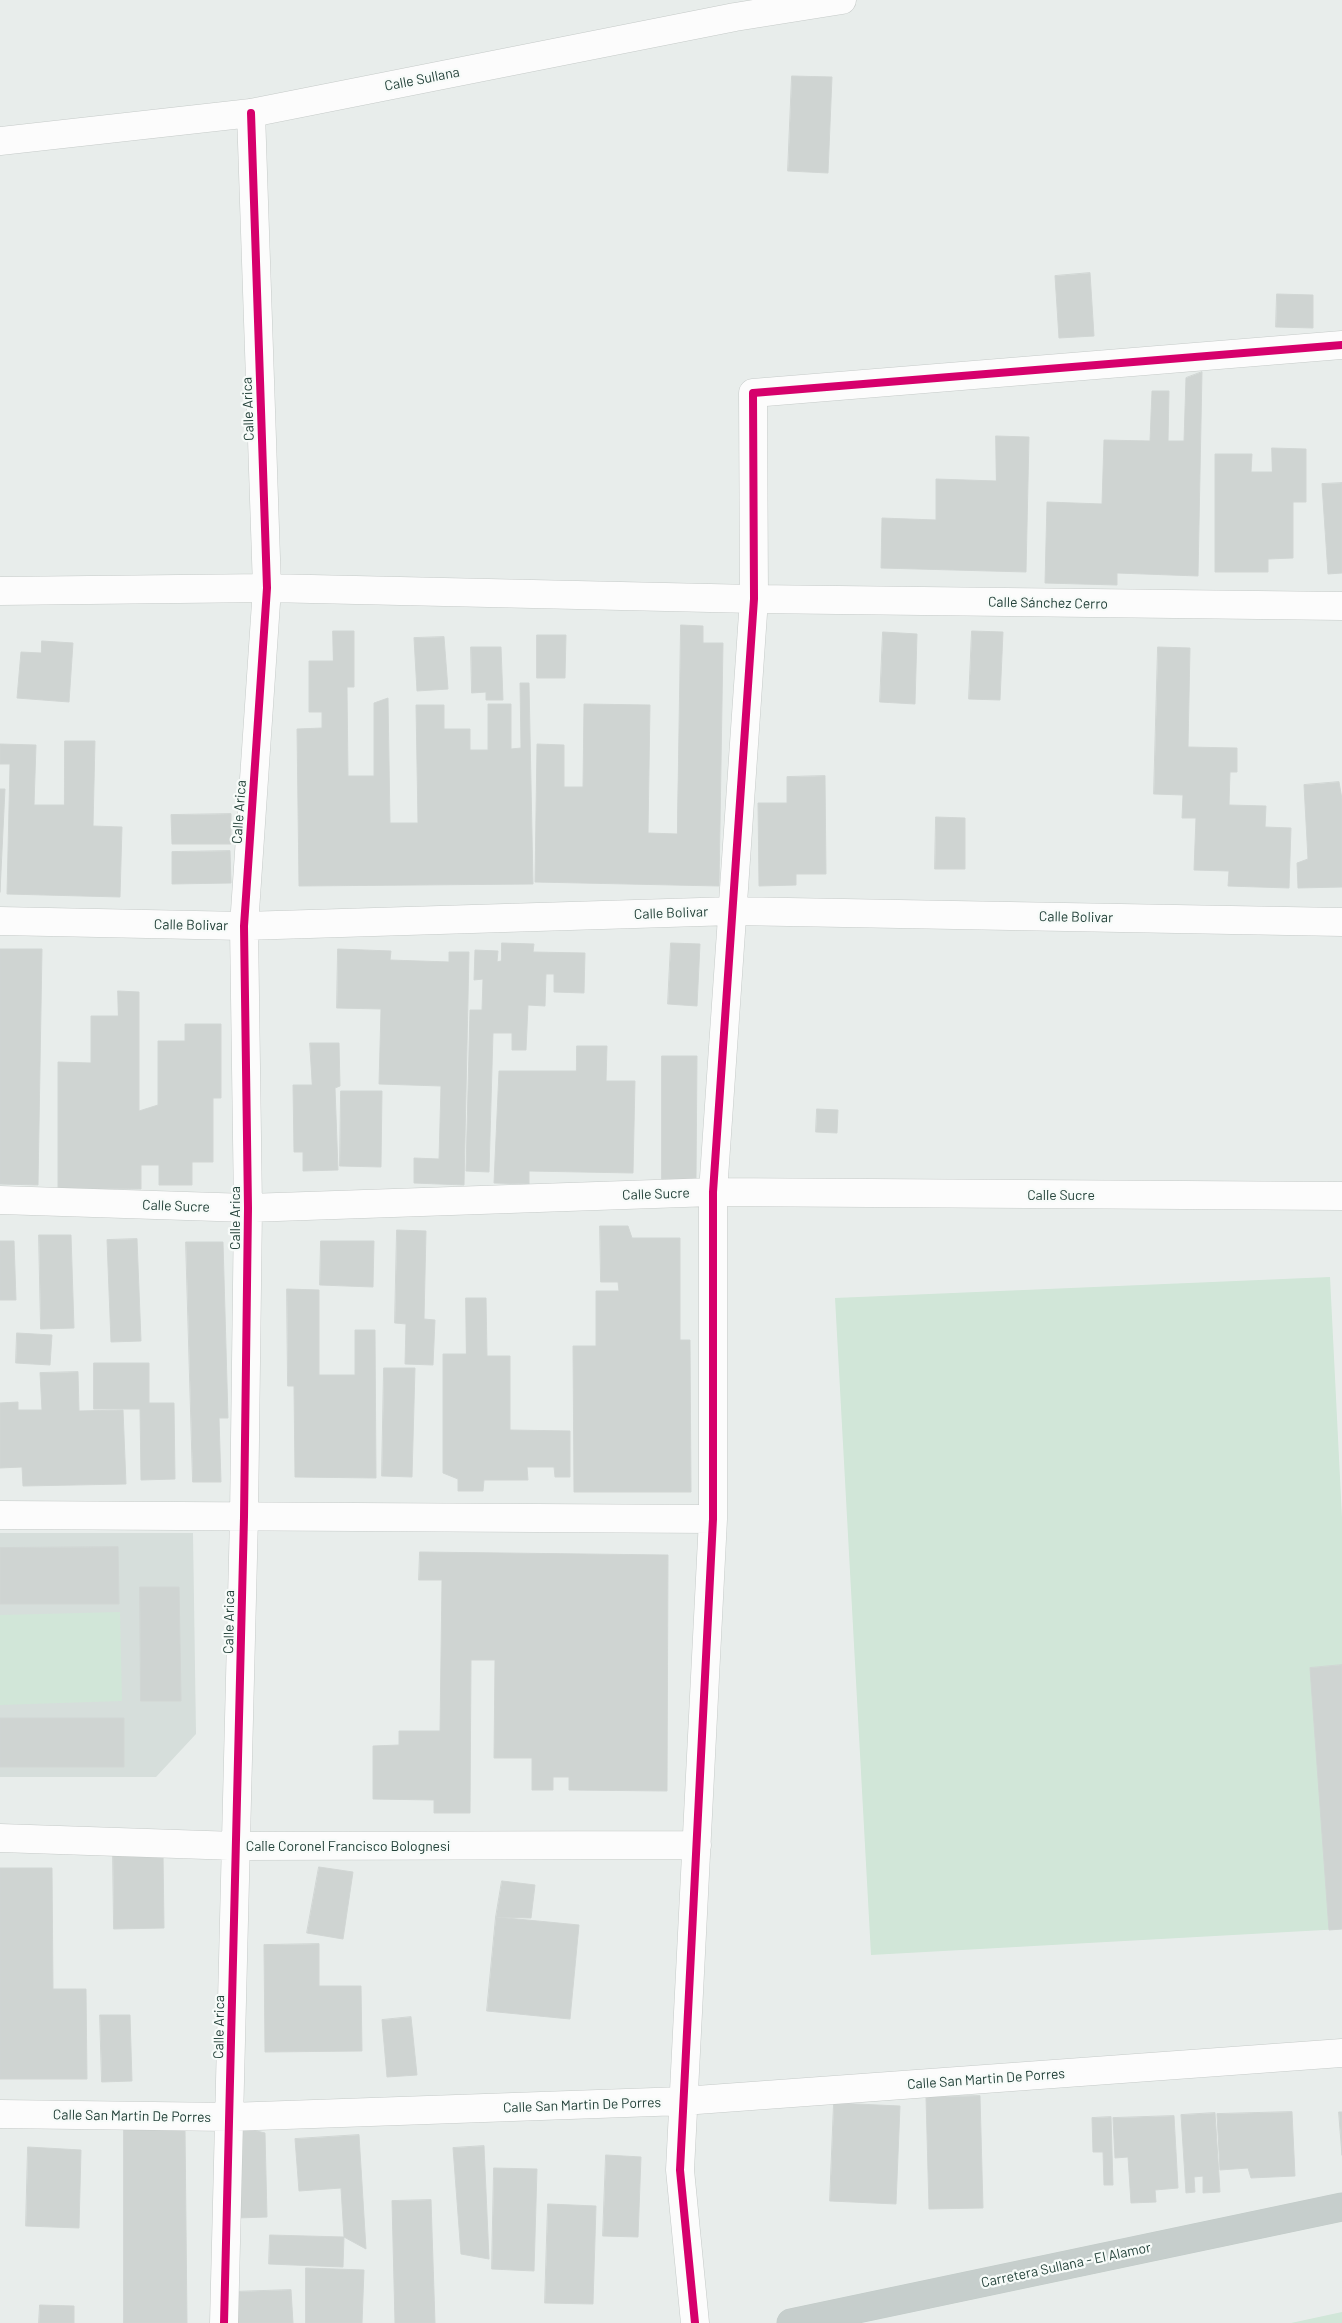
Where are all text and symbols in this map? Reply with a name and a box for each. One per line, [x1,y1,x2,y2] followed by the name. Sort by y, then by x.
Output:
[383,63,461,95] street label: Calle Sullana
[238,377,258,441] street label: Calle Arica
[988,594,1108,612] street label: Calle Sánchez Cerro
[228,780,250,844] street label: Calle Arica
[634,903,708,923] street label: Calle Bolivar
[1039,908,1113,926] street label: Calle Bolivar
[154,916,228,934] street label: Calle Bolivar
[622,1184,690,1204] street label: Calle Sucre
[227,1186,243,1250] street label: Calle Arica
[1027,1187,1095,1203] street label: Calle Sucre
[142,1196,210,1216] street label: Calle Sucre
[220,1590,238,1654] street label: Calle Arica
[246,1838,450,1854] street label: Calle Coronel Francisco Bolognesi
[210,1995,228,2059] street label: Calle Arica
[907,2065,1065,2093] street label: Calle San Martin De Porres
[503,2094,661,2116] street label: Calle San Martin De Porres
[53,2106,211,2126] street label: Calle San Martin De Porres
[980,2239,1152,2291] street label: Carretera Sullana - El Alamor

